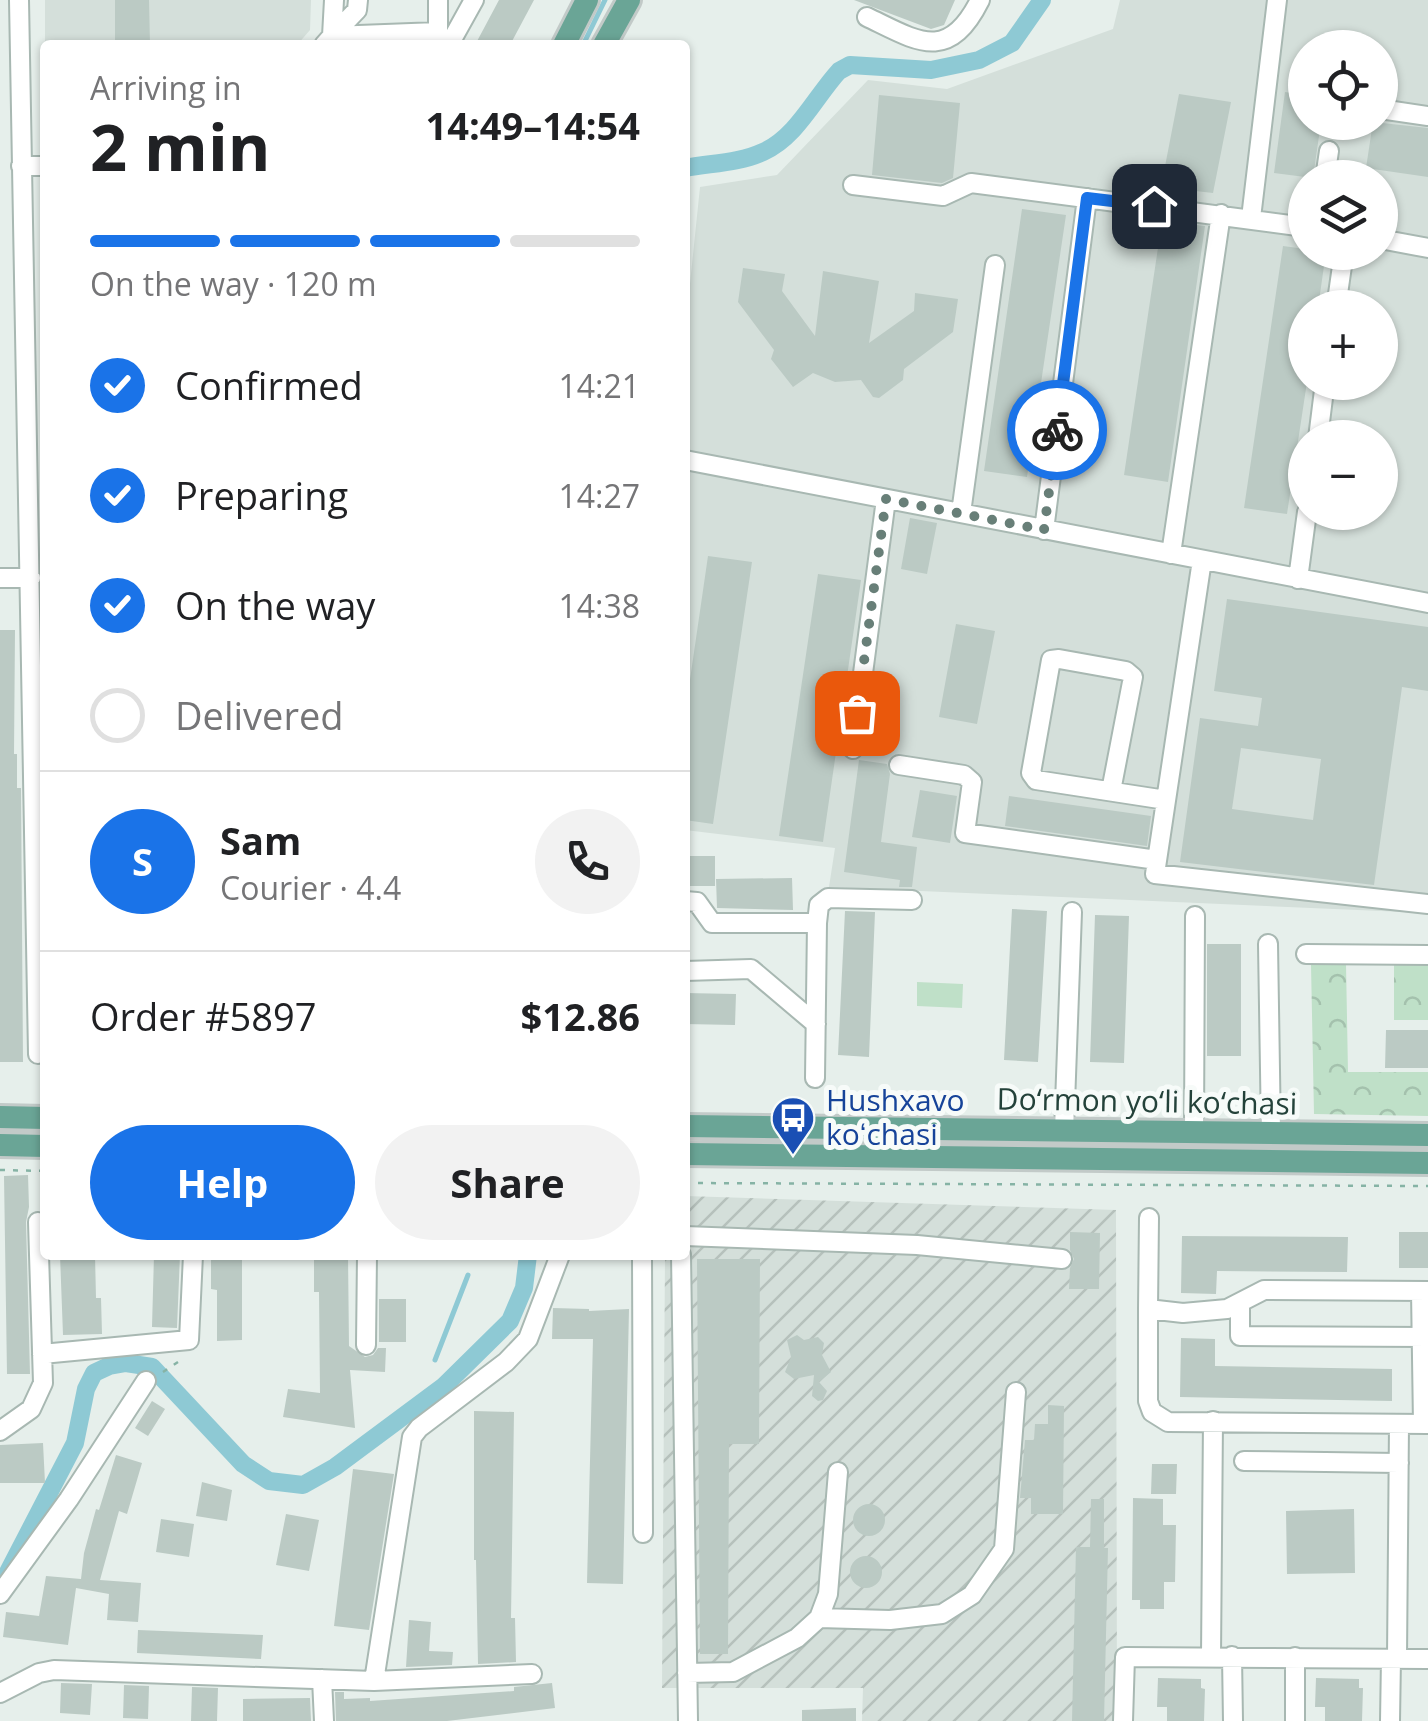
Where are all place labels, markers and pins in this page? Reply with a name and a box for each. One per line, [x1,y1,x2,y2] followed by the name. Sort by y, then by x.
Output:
[1112,164,1197,249] pin
[815,671,900,756] pin
[826,1079,965,1154] place label: Hushxavo koʻchasi
[770,1095,816,1156] bus stop icon: Hushxavo koʻchasi

